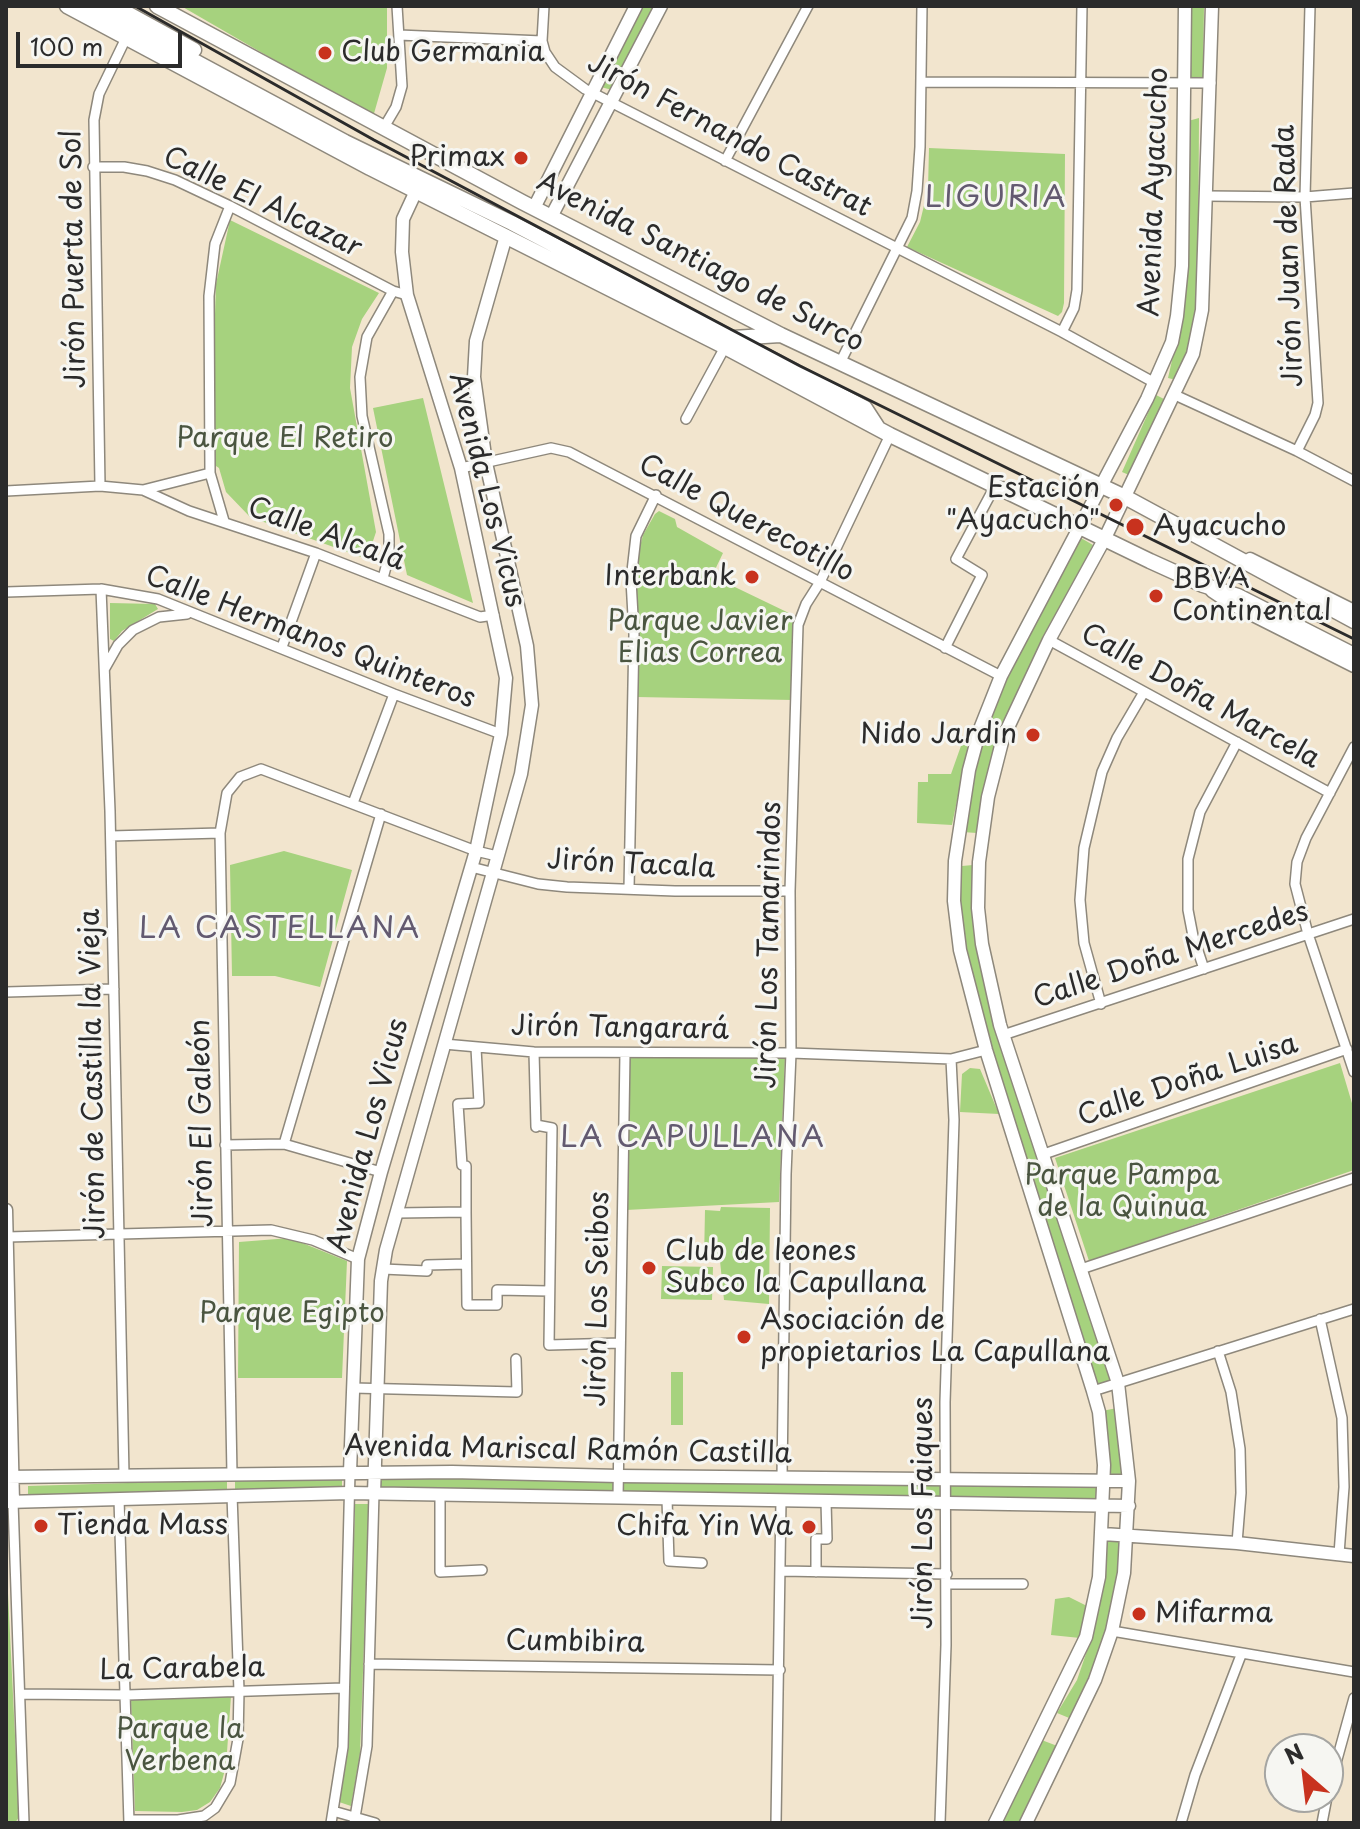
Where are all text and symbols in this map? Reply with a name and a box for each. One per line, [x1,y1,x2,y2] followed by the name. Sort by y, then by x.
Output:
[20,16,186,66] scale bar
[30,28,103,64] text: 100 m
[341,36,545,70] place label: Club Germania
[316,44,334,62] marker: Club Germania
[581,47,877,225] street label: Jirón Fernando Castrat
[1134,67,1176,317] street label: Avenida Ayacucho
[1269,124,1311,388] street label: Jirón Juan de Rada
[56,129,94,389] street label: Jirón Puerta de Sol
[157,140,367,266] street label: Calle El Alcazar
[409,141,505,175] place label: Primax
[512,149,530,167] marker: Primax
[531,166,869,360] street label: Avenida Santiago de Surco
[925,181,1067,217] district label: LIGURIA
[441,369,531,611] street label: Avenida Los Vicus
[177,422,393,456] park label: Parque El Retiro
[632,448,860,590] street label: Calle Querecotillo
[946,472,1100,538] place label: Estación "Ayacucho"
[243,491,409,579] street label: Calle Alcalá
[1107,496,1125,514] marker: Estación "Ayacucho"
[1153,510,1286,544] place label: Ayacucho
[1124,516,1146,538] marker: Ayacucho
[140,559,480,717] street label: Calle Hermanos Quinteros
[605,560,736,594] place label: Interbank
[1172,563,1331,629] place label: BBVA Continental
[743,568,761,586] marker: Interbank
[1147,587,1165,605] marker: BBVA Continental
[608,605,792,671] park label: Parque Javier Elias Correa
[1075,617,1325,777] street label: Calle Doña Marcela
[860,718,1017,752] place label: Nido Jardin
[1024,726,1042,744] marker: Nido Jardin
[751,801,789,1089] street label: Jirón Los Tamarindos
[546,844,716,886] street label: Jirón Tacala
[1029,896,1313,1016] street label: Calle Doña Mercedes
[74,908,114,1240] street label: Jirón de Castilla la Vieja
[140,912,420,948] district label: LA CASTELLANA
[511,1010,729,1048] street label: Jirón Tangarará
[322,1015,416,1257] street label: Avenida Los Vicus
[184,1019,222,1227] street label: Jirón El Galeón
[1074,1028,1302,1134] street label: Calle Doña Luisa
[563,1121,823,1157] district label: LA CAPULLANA
[1024,1159,1220,1225] park label: Parque Pampa de la Quinua
[580,1191,618,1407] street label: Jirón Los Seibos
[665,1235,926,1301] place label: Club de leones Subco la Capullana
[640,1259,658,1277] marker: Club de leones Subco la Capullana
[199,1297,385,1331] park label: Parque Egipto
[760,1304,1110,1370] place label: Asociación de propietarios La Capullana
[735,1328,753,1346] marker: Asociación de propietarios La Capullana
[907,1397,941,1629] street label: Jirón Los Faiques
[344,1430,792,1472] street label: Avenida Mariscal Ramón Castilla
[57,1509,228,1543] place label: Tienda Mass
[616,1510,793,1544] place label: Chifa Yin Wa
[32,1517,50,1535] marker: Tienda Mass
[800,1518,818,1536] marker: Chifa Yin Wa
[1155,1597,1273,1631] place label: Mifarma
[1130,1605,1148,1623] marker: Mifarma
[505,1625,645,1661] street label: Cumbibira
[99,1652,265,1688] street label: La Carabela
[116,1713,244,1779] park label: Parque la Verbena
[1264,1733,1344,1813] north arrow
[1278,1734,1309,1772] text: N

